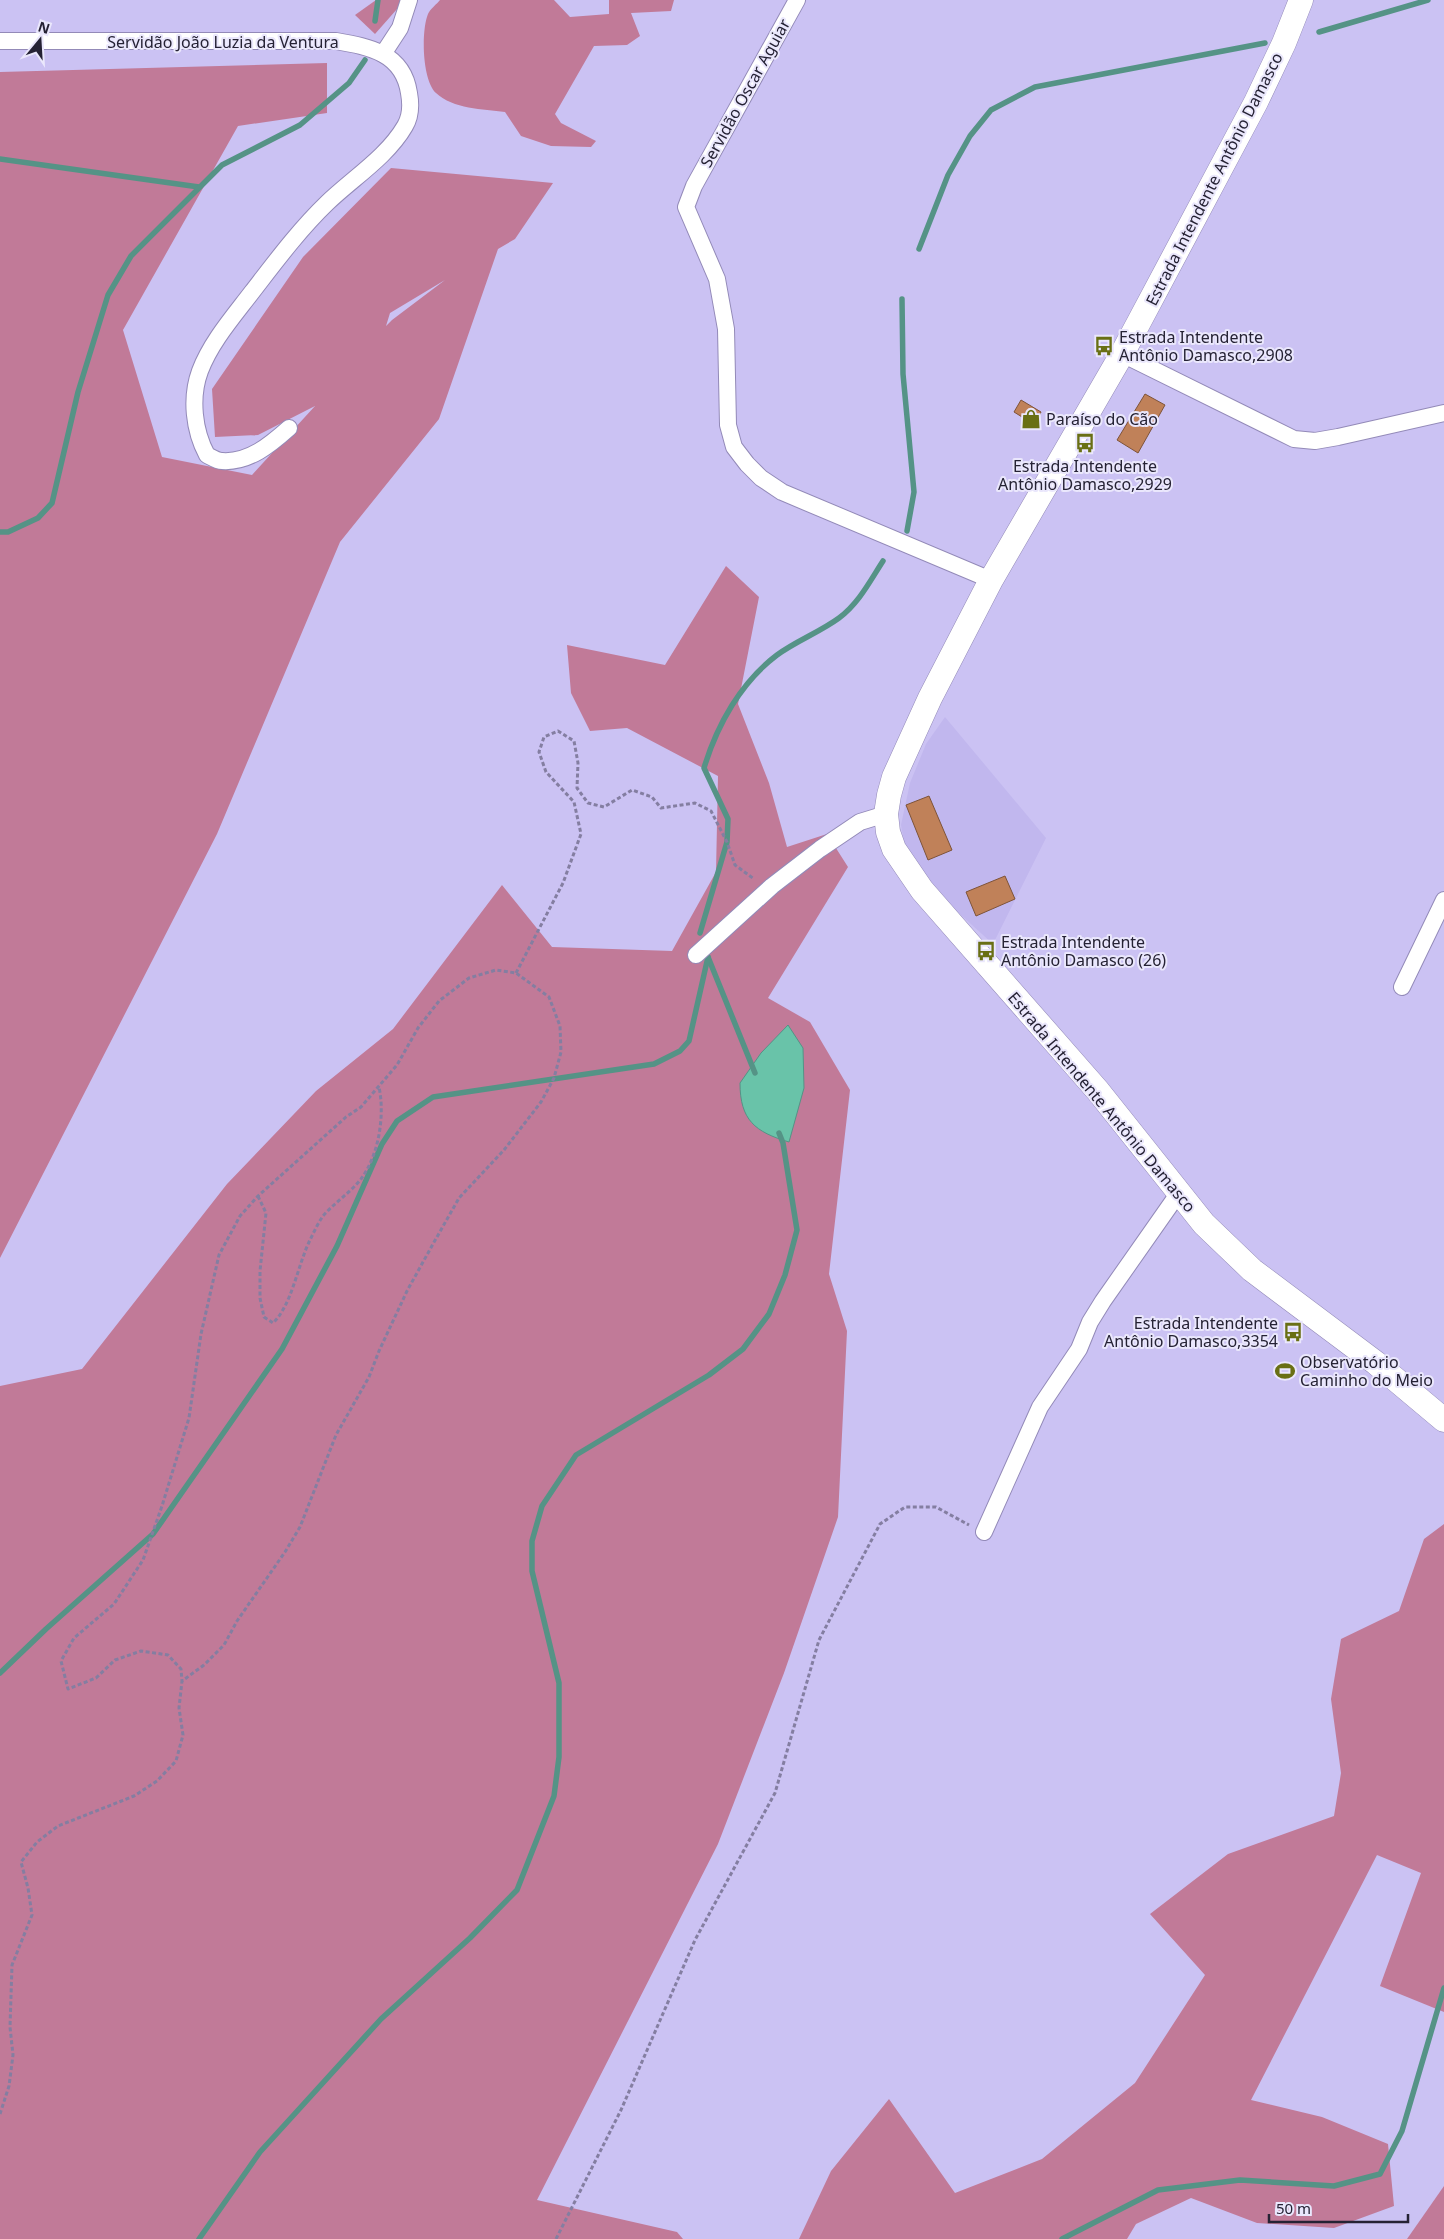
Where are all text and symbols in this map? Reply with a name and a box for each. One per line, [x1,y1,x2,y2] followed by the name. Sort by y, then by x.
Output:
[695,14,795,171] street label: Servidão Oscar Aguiar
[15,15,65,65] north arrow
[36,16,53,38] text: N
[107,31,339,53] street label: Servidão João Luzia da Ventura
[1140,49,1288,309] street label: Estrada Intendente Antônio Damasco
[1119,326,1293,366] place label: Estrada Intendente Antônio Damasco,2908
[1093,335,1115,357] bus stop icon: Estrada Intendente Antônio Damasco,2908
[1020,408,1042,430] shop icon: Paraíso do Cão
[1046,408,1158,430] place label: Paraíso do Cão
[1074,432,1096,454] bus stop icon: Estrada Intendente Antônio Damasco,2929
[998,455,1172,495] place label: Estrada Intendente Antônio Damasco,2929
[1001,931,1166,971] place label: Estrada Intendente Antônio Damasco (26)
[975,940,997,962] bus stop icon: Estrada Intendente Antônio Damasco (26)
[1003,987,1201,1217] street label: Estrada Intendente Antônio Damasco
[1104,1312,1278,1352] place label: Estrada Intendente Antônio Damasco,3354
[1282,1321,1304,1343] bus stop icon: Estrada Intendente Antônio Damasco,3354
[1300,1351,1433,1391] place label: Observatório Caminho do Meio
[1274,1360,1296,1382] sports icon: Observatório Caminho do Meio
[1269,2192,1408,2224] scale bar
[1276,2198,1311,2218] text: 50 m

